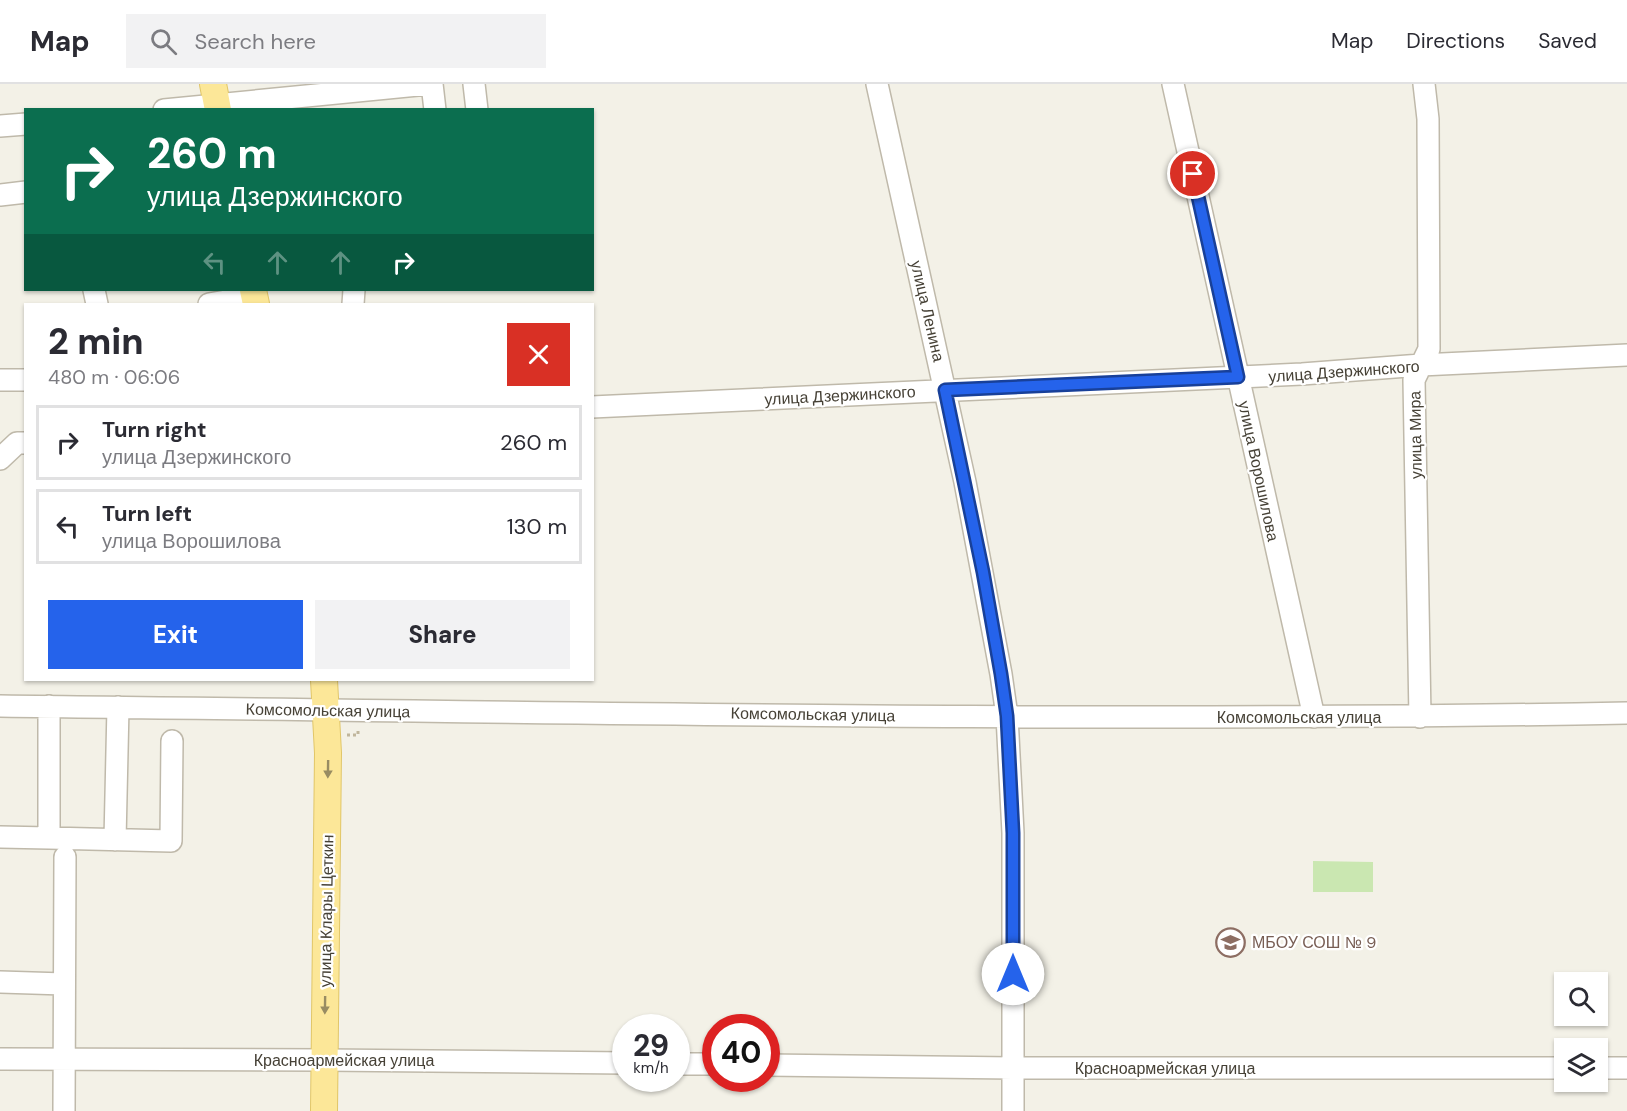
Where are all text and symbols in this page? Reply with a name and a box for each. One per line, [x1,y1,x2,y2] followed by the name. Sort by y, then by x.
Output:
[126,14,546,68] search box
[30,23,90,60] text: Map
[147,25,180,58] icon: search
[195,27,316,56] text: Search here
[1331,27,1373,55] text: Map
[1406,27,1505,55] text: Directions
[1538,27,1597,55] text: Saved
[147,126,277,181] text: 260 m
[48,132,126,210] icon: right
[1167,148,1218,199] pin
[1176,157,1209,190] icon: arrive
[147,179,403,214] text: улица Дзержинского
[198,246,231,279] icon: left
[261,246,294,279] icon: ahead
[324,246,357,279] icon: ahead
[387,246,420,279] icon: right
[906,258,949,364] street label: улица Ленина
[48,318,144,365] text: 2 min
[507,323,570,386] button: close
[1268,356,1420,387] street label: улица Дзержинского
[48,364,180,390] text: 480 m · 06:06
[764,381,916,410] street label: улица Дзержинского
[1404,391,1427,479] street label: улица Мира
[1233,399,1284,543] street label: улица Ворошилова
[102,415,207,444] text: Turn right
[51,426,84,459] icon: right
[500,428,567,457] text: 260 m
[102,444,291,470] text: улица Дзержинского
[102,499,192,528] text: Turn left
[51,510,84,543] icon: left
[507,512,567,541] text: 130 m
[102,528,281,554] text: улица Ворошилова
[48,600,303,669] button: Exit
[315,600,570,669] button: Share
[245,699,411,722] street label: Комсомольская улица
[730,703,896,726] street label: Комсомольская улица
[1217,707,1381,728] street label: Комсомольская улица
[323,759,333,778] one-way arrow
[315,834,338,988] street label: улица Клары Цеткин
[1215,926,1247,958] school or university icon: МБОУ СОШ № 9
[1252,932,1376,953] place label: МБОУ СОШ № 9
[981,942,1045,1006] position arrow
[1554,972,1608,1092] map controls
[1554,972,1608,1026] button: search
[321,996,330,1015] one-way arrow
[702,1014,780,1092] speed limit sign: 40
[633,1026,669,1065] text: 29
[1554,1038,1608,1092] button: layers
[254,1050,434,1071] street label: Красноармейская улица
[633,1058,669,1078] text: km/h
[1075,1058,1255,1079] street label: Красноармейская улица

